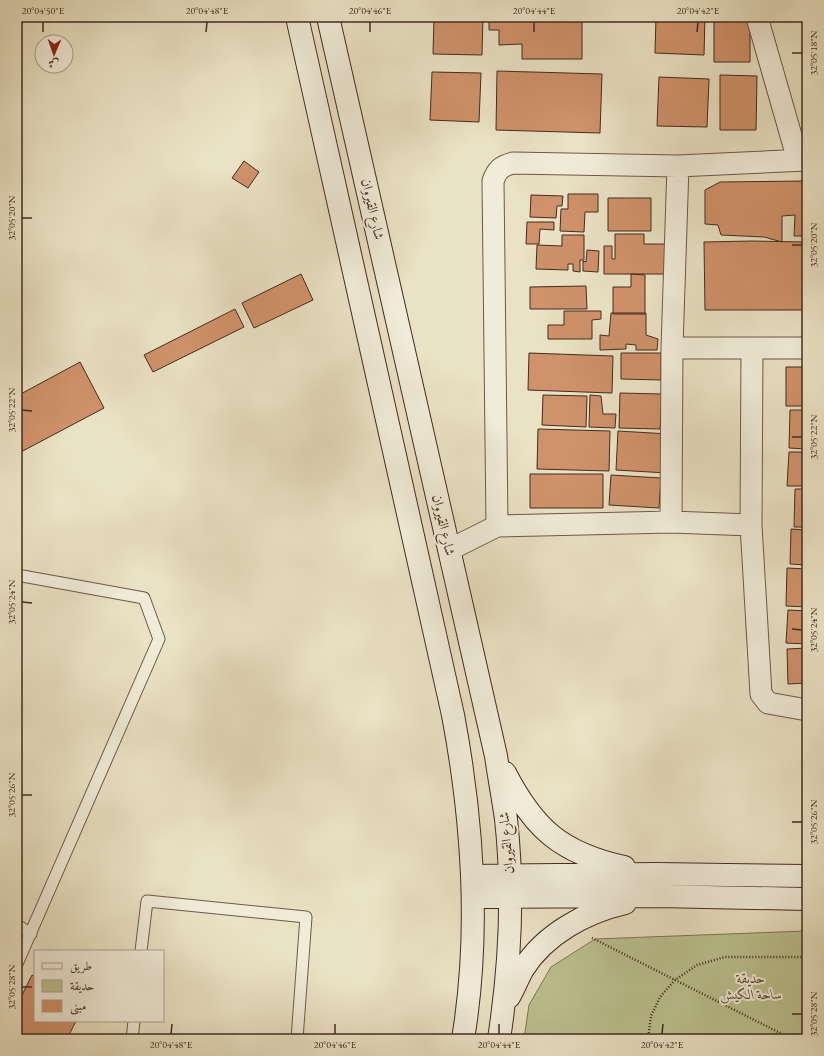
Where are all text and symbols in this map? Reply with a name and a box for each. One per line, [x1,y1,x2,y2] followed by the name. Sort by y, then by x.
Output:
[22,4,65,17] text: 20°04'50"E
[186,4,229,17] text: 20°04'48"E
[349,4,392,17] text: 20°04'46"E
[513,4,556,17] text: 20°04'44"E
[677,4,720,17] text: 20°04'42"E
[807,30,820,75] text: 32°05'18"N
[34,34,74,74] north arrow
[48,57,59,71] text: ش
[354,177,389,242] street label: شارع القيروان
[5,195,18,240] text: 32°05'20"N
[807,222,820,267] text: 32°05'20"N
[5,387,18,432] text: 32°05'22"N
[807,414,820,459] text: 32°05'22"N
[425,493,460,558] street label: شارع القيروان
[5,579,18,624] text: 32°05'24"N
[807,607,820,652] text: 32°05'24"N
[5,772,18,817] text: 32°05'26"N
[807,799,820,844] text: 32°05'26"N
[494,811,521,875] street label: شارع القيروان
[34,950,164,1022] legend
[70,958,92,974] text: طريق
[5,964,18,1009] text: 32°05'28"N
[720,969,782,1004] park label: حديقة ساحة الكيش
[70,978,94,994] text: حديقة
[807,991,820,1036] text: 32°05'28"N
[70,998,86,1015] text: مبنى
[150,1038,193,1051] text: 20°04'48"E
[314,1038,357,1051] text: 20°04'46"E
[478,1038,521,1051] text: 20°04'44"E
[641,1038,684,1051] text: 20°04'42"E

